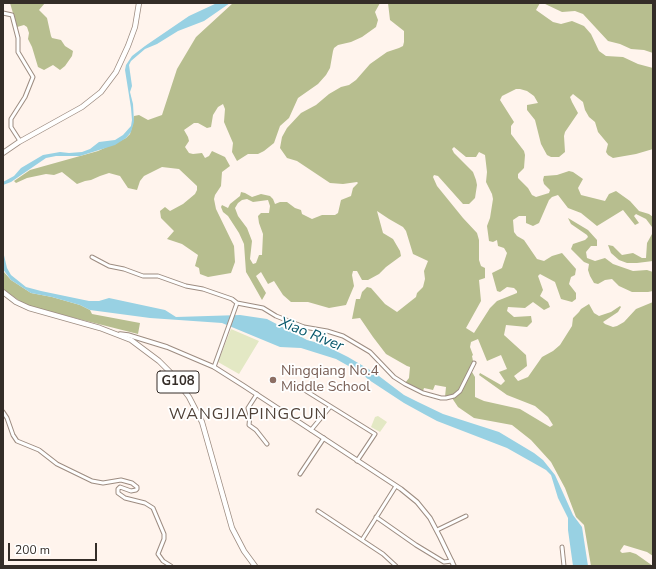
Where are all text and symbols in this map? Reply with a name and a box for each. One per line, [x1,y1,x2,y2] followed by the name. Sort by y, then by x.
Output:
[276,314,346,356] water label: Xiao River
[281,364,379,396] place label: Ningqiang No.4 Middle School
[157,371,199,393] road number: G108
[268,375,278,385] marker: Ningqiang No.4 Middle School
[169,405,327,425] district label: WANGJIAPINGCUN
[10,535,99,561] scale bar
[15,542,50,558] text: 200 m

